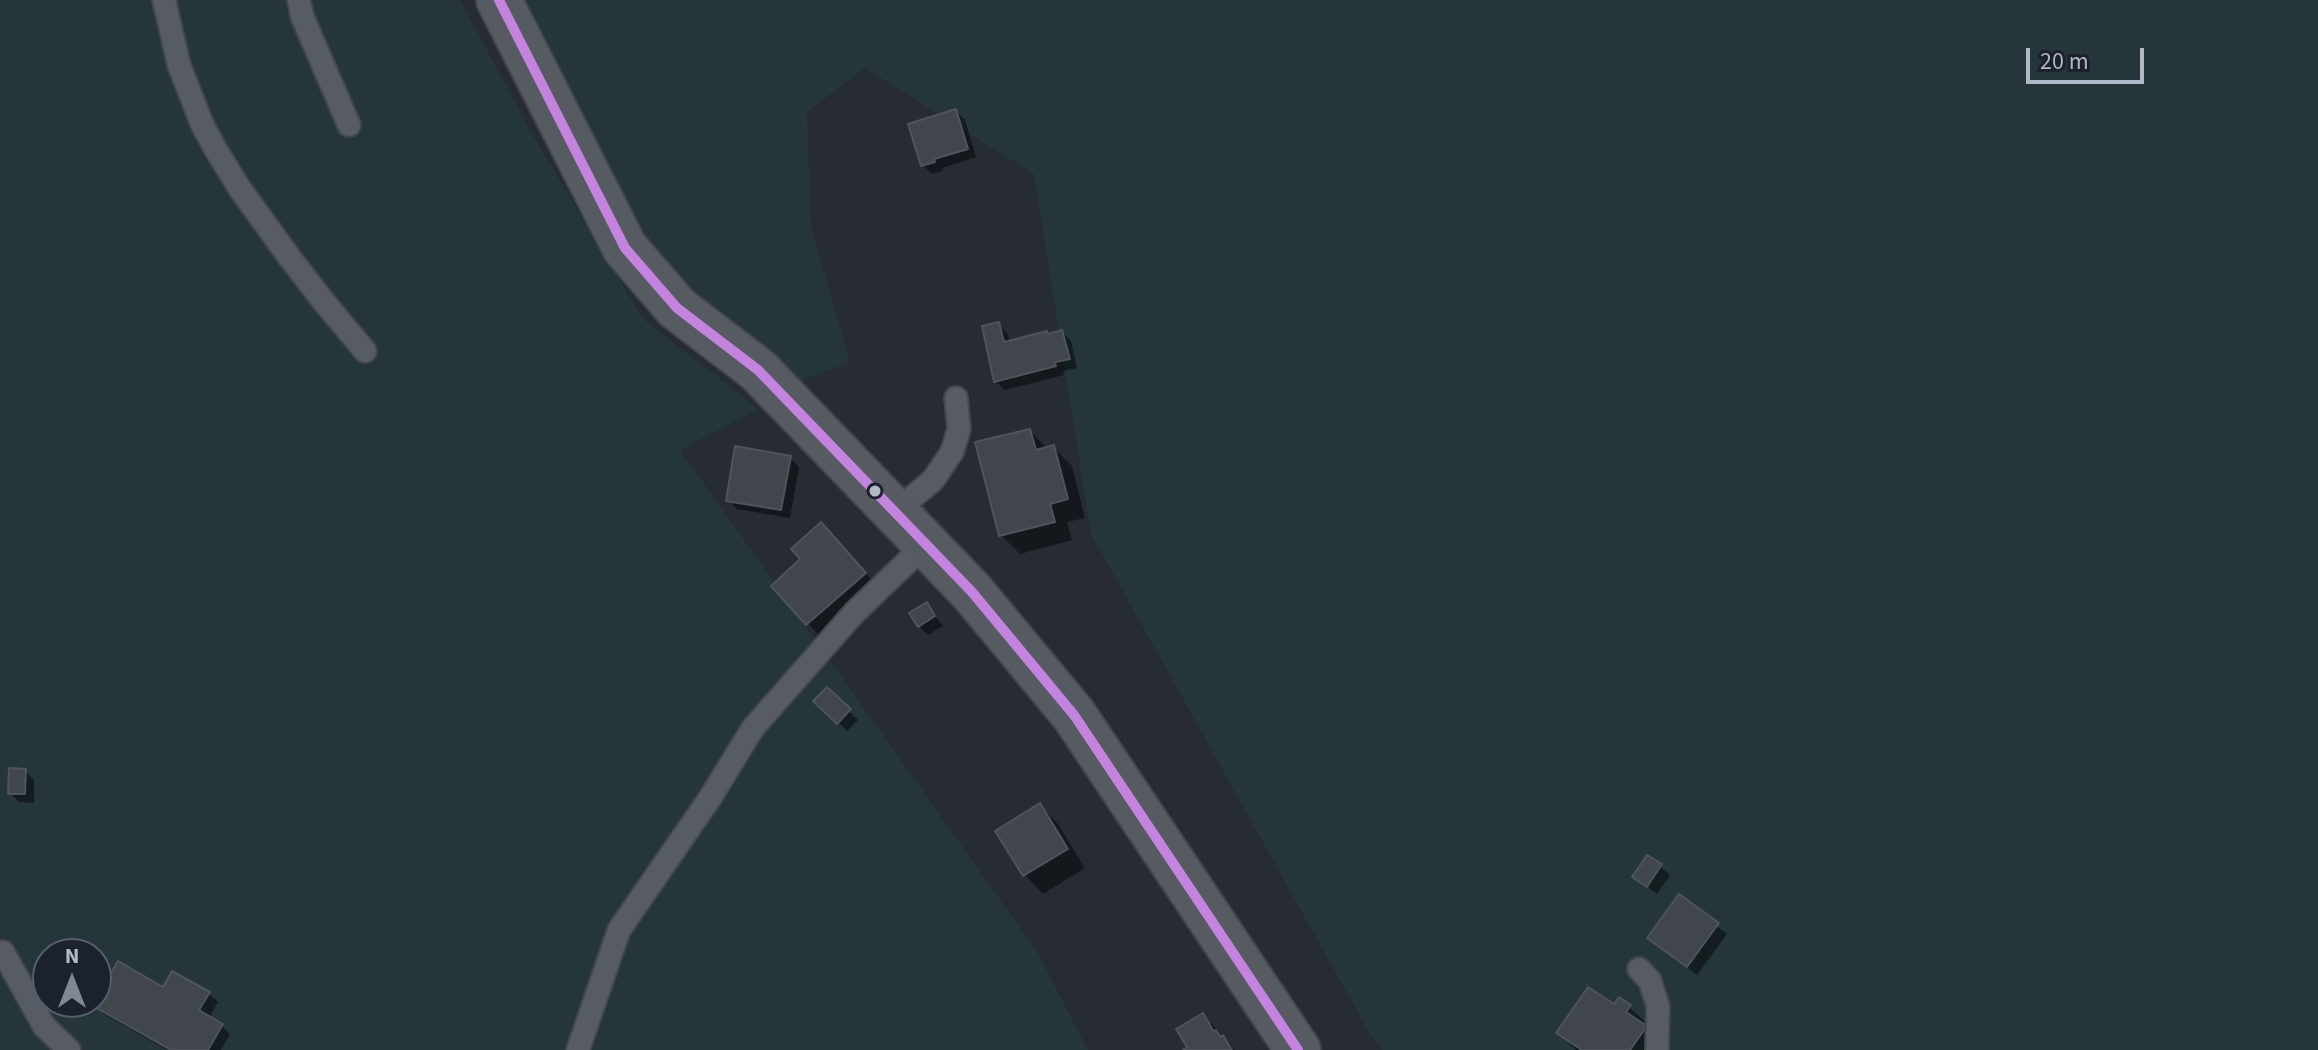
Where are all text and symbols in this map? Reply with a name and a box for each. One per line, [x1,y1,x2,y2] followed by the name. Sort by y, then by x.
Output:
[2030,32,2148,82] scale bar
[2040,44,2089,79] text: 20 m
[867,483,883,499] unlabelled marker
[32,938,112,1018] north arrow
[65,940,79,972] text: N

